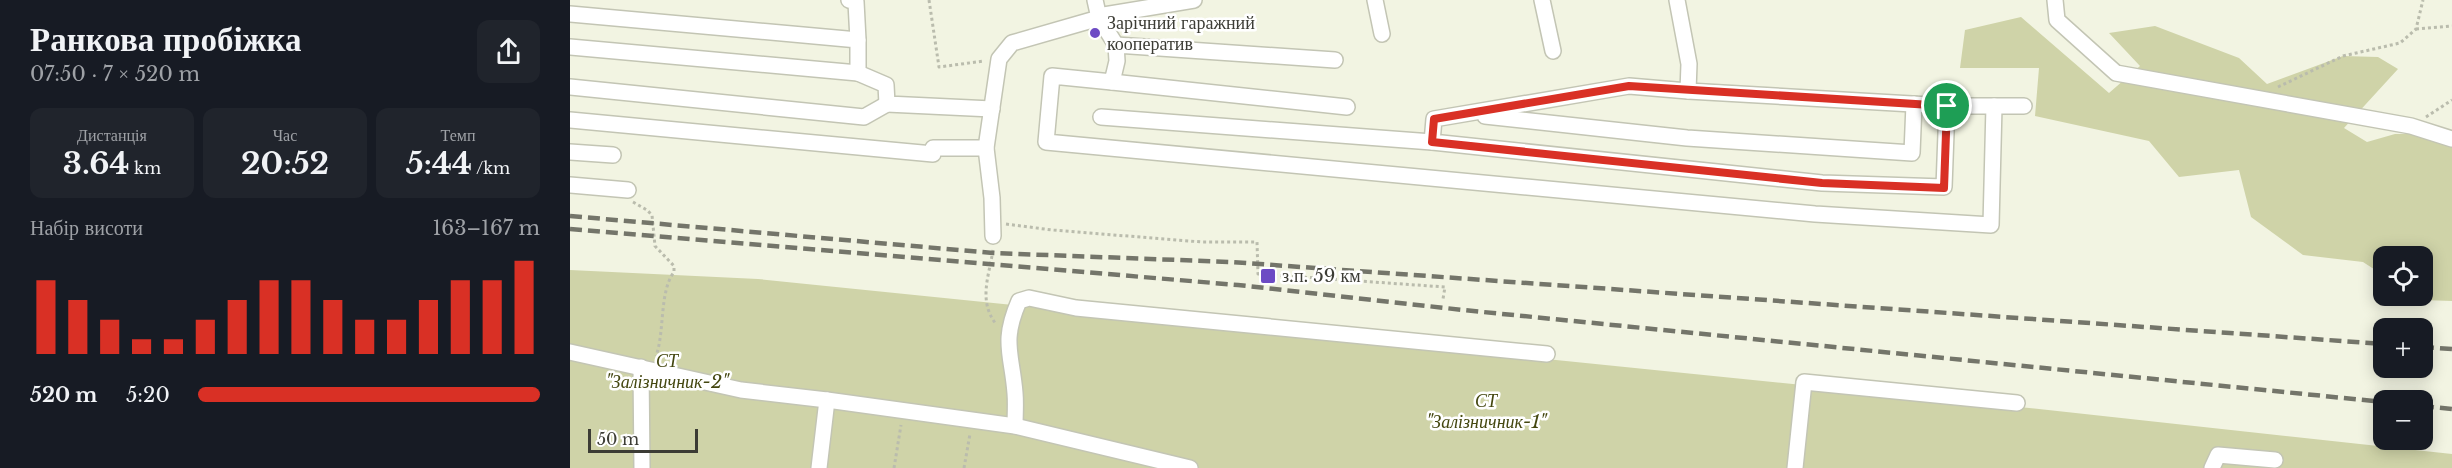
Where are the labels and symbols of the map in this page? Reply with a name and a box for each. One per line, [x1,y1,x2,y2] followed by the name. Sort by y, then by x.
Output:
[1107,12,1255,55] place label: Зарічний гаражний кооператив
[1088,26,1102,40] marker: Зарічний гаражний кооператив
[1921,80,1972,131] pin
[1282,265,1361,287] place label: з.п. 59 км
[1259,267,1277,285] marker: з.п. 59 км
[605,350,730,393] park label: СТ "Залізничник-2"
[1426,390,1548,433] park label: СТ "Залізничник-1"
[588,426,698,454] scale bar

